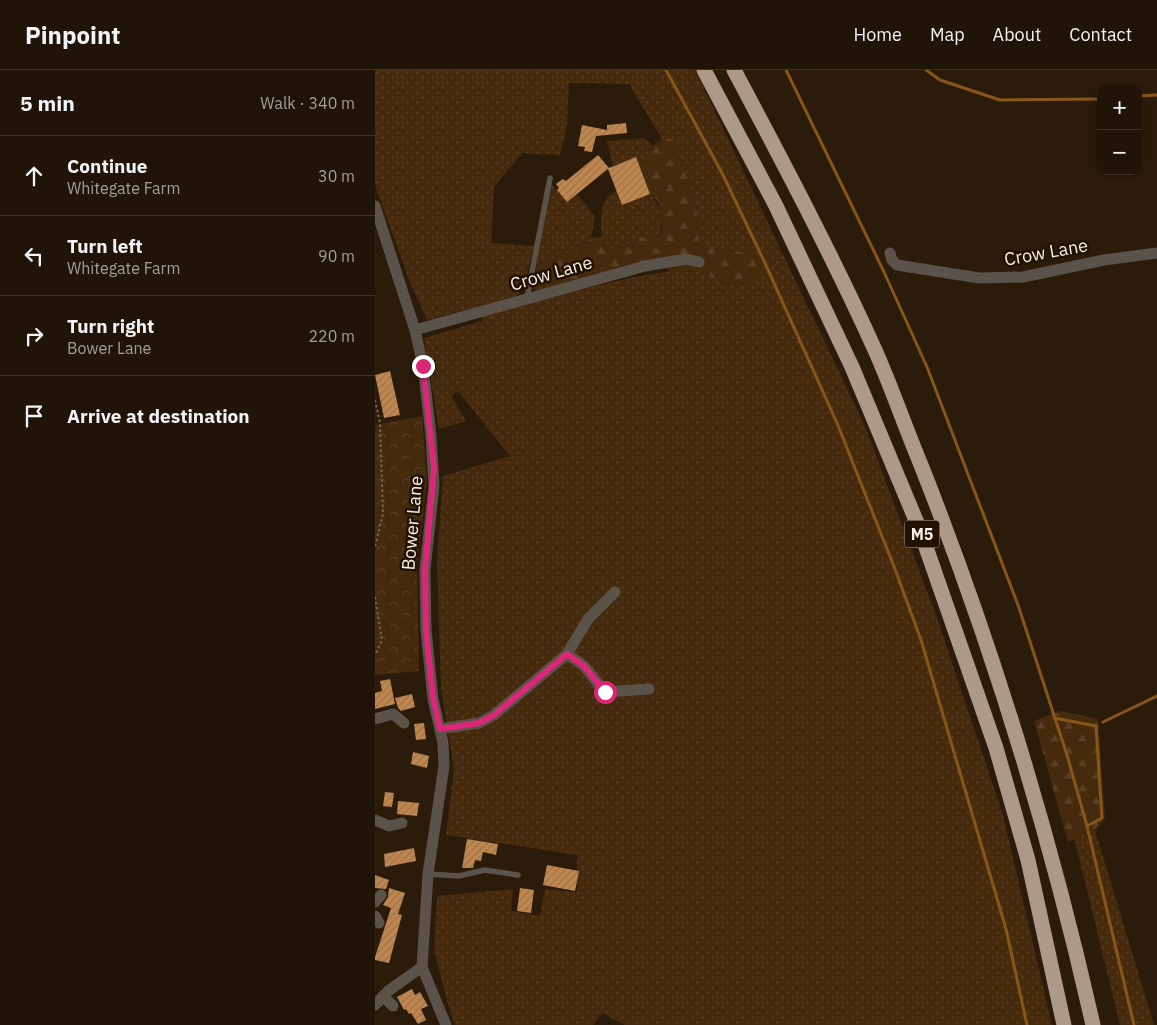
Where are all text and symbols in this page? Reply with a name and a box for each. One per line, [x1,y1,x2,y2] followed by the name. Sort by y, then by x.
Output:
[25,19,120,51] text: Pinpoint
[854,23,902,46] text: Home
[930,23,965,46] text: Map
[993,23,1041,46] text: About
[1069,23,1132,46] text: Contact
[1097,85,1142,175] map controls
[1097,85,1142,130] button: +
[20,89,75,117] text: 5 min
[260,93,355,113] text: Walk · 340 m
[1097,130,1142,175] button: −
[67,154,147,178] text: Continue
[20,162,48,190] icon: ahead
[318,166,355,186] text: 30 m
[67,178,180,198] text: Whitegate Farm
[1002,233,1090,271] street label: Crow Lane
[67,234,143,258] text: Turn left
[20,242,48,270] icon: left
[318,246,355,266] text: 90 m
[507,250,595,296] street label: Crow Lane
[67,258,180,278] text: Whitegate Farm
[67,314,154,338] text: Turn right
[20,322,48,350] icon: right
[308,326,355,346] text: 220 m
[67,338,151,358] text: Bower Lane
[412,355,435,378] route end
[20,402,48,430] icon: arrive
[67,404,250,428] text: Arrive at destination
[396,475,428,571] street label: Bower Lane
[905,520,939,548] road number: M5
[594,681,617,704] route start

